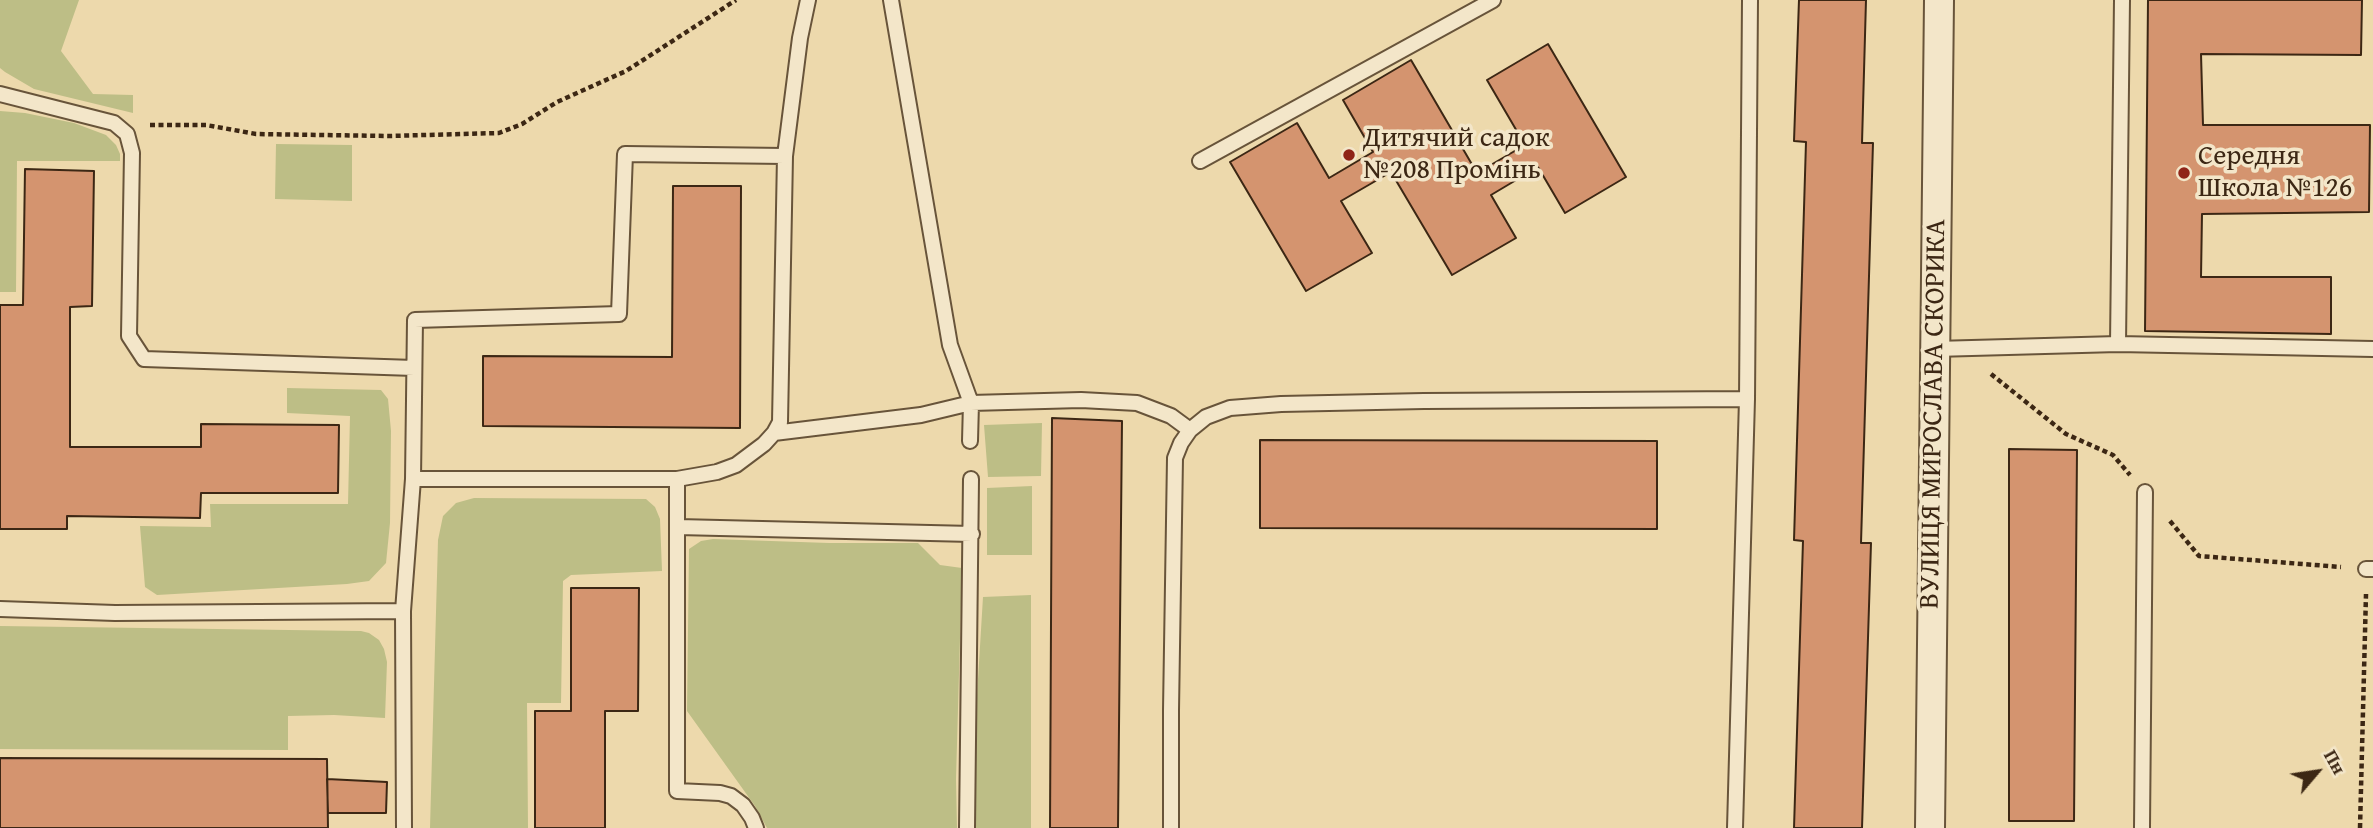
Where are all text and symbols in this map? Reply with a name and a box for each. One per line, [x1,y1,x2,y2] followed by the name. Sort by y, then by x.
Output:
[1363,122,1550,188] place label: Дитячий садок №208 Промінь
[2198,140,2352,206] place label: Середня Школа №126
[1341,147,1357,163] marker: Дитячий садок №208 Промінь
[2176,165,2192,181] marker: Середня Школа №126
[1914,219,1954,609] street label: ВУЛИЦЯ МИРОСЛАВА СКОРИКА
[2282,737,2352,807] north arrow
[2317,744,2354,779] text: Пн

